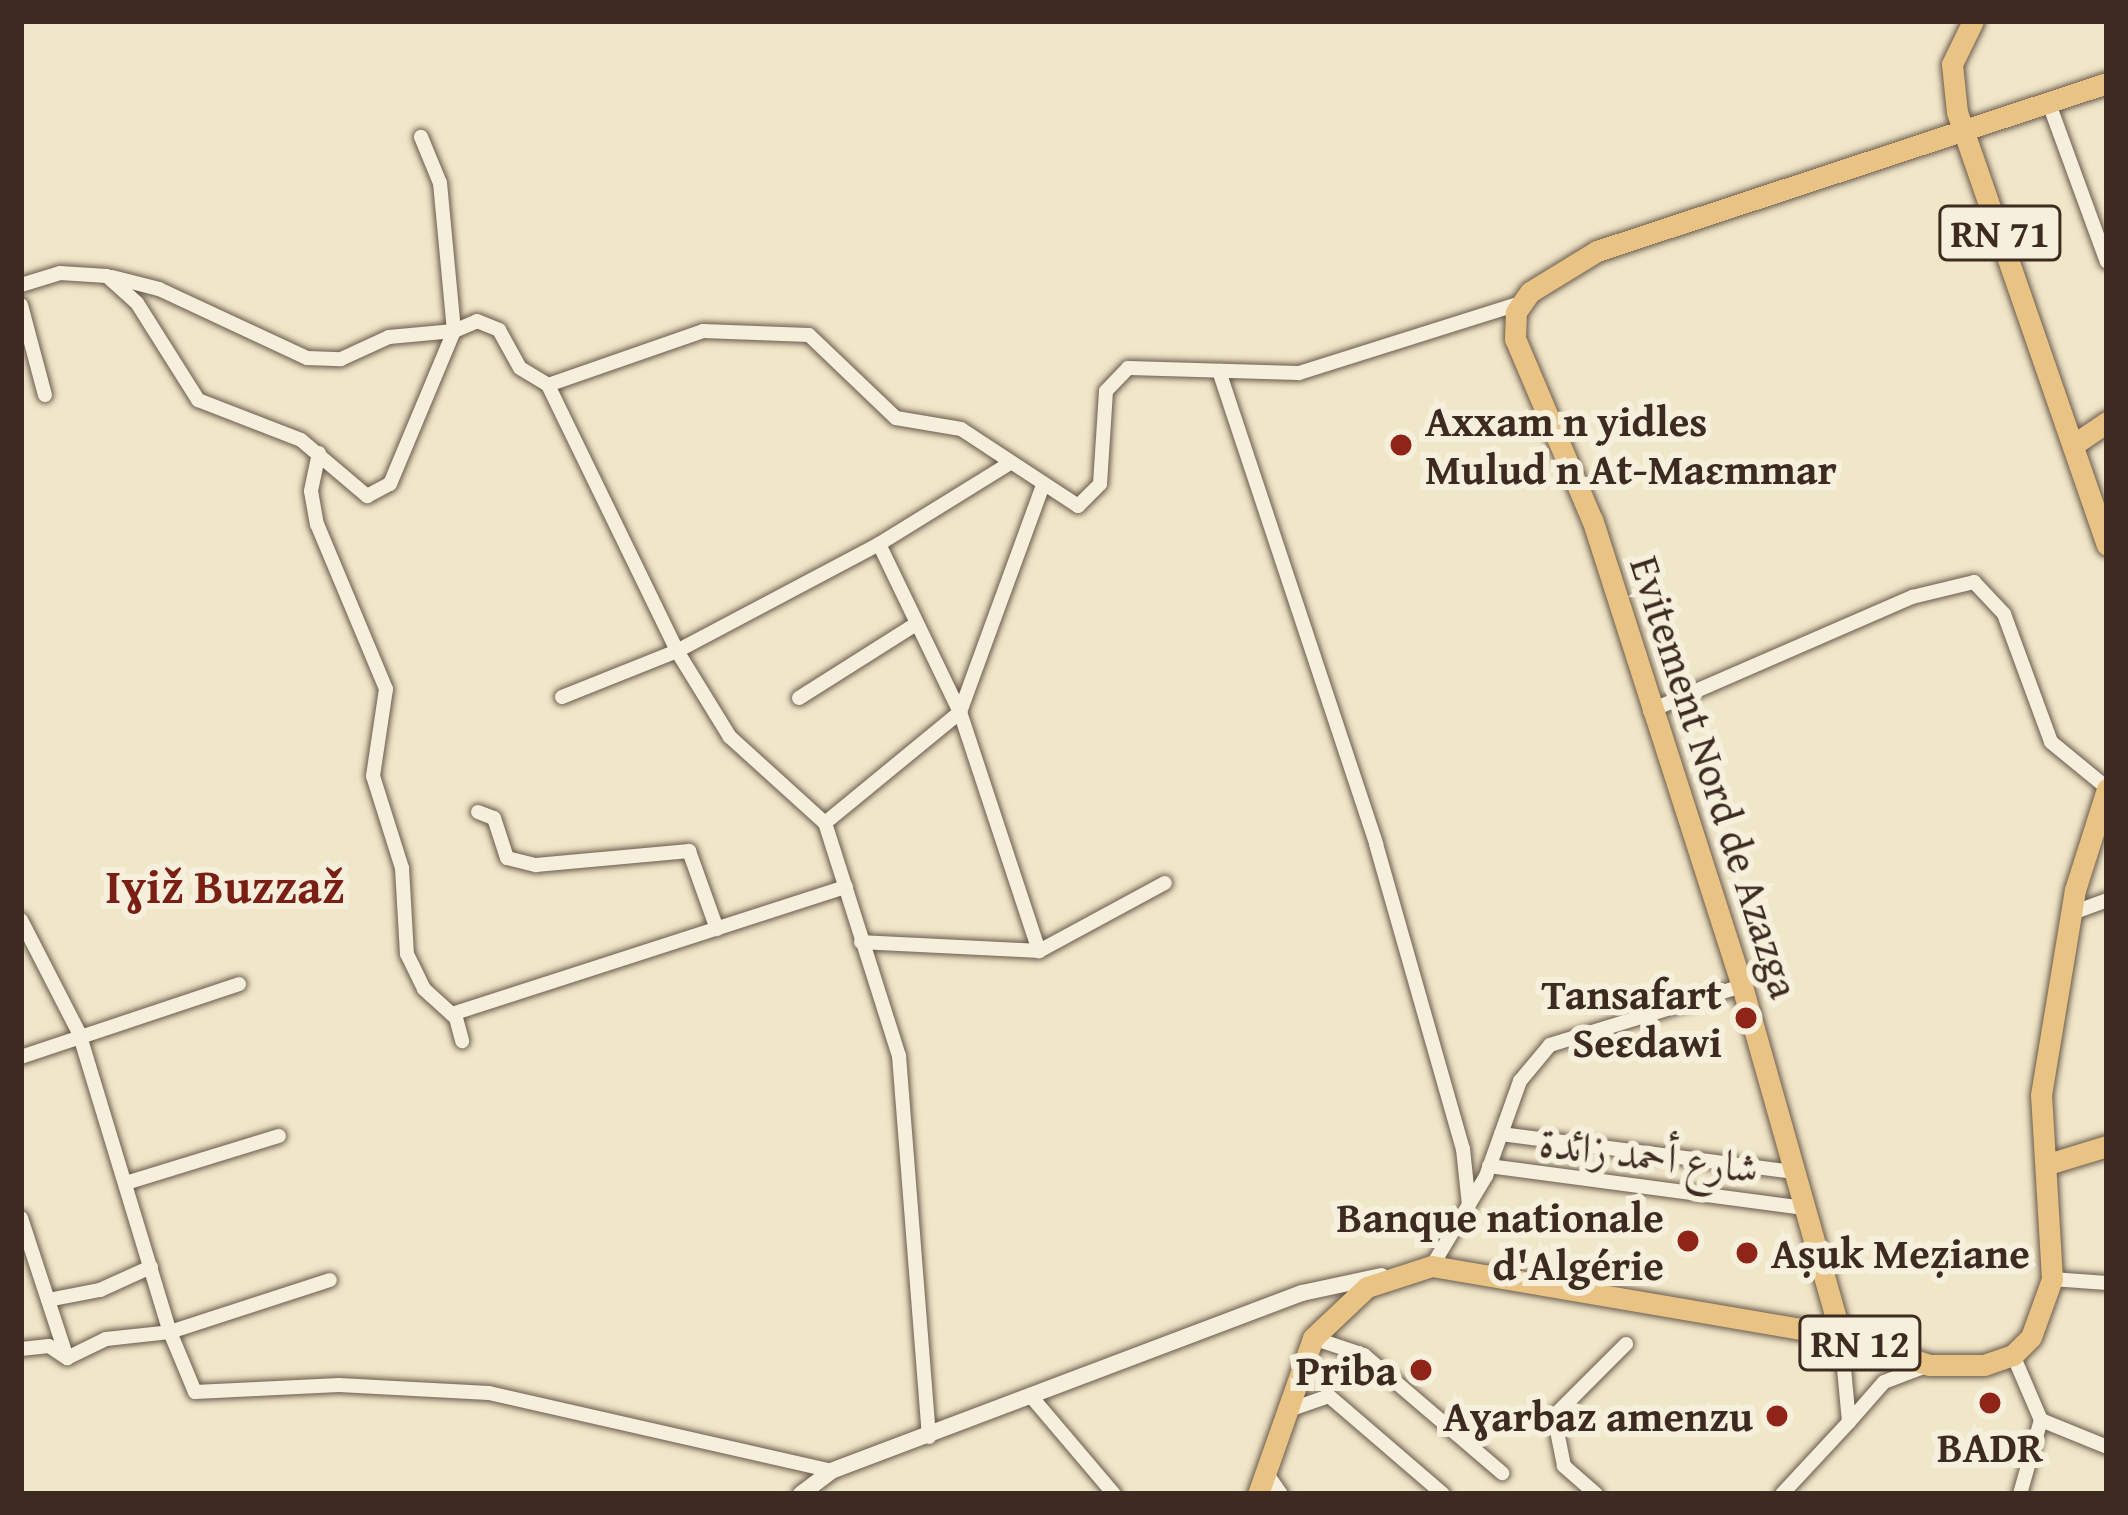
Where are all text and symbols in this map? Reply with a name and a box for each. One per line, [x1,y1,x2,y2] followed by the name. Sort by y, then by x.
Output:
[1937,200,2063,266] road number: RN 71
[1425,396,1837,494] place label: Axxam n yidles Mulud n At-Maɛmmar
[1388,432,1414,458] marker: Axxam n yidles Mulud n At-Maɛmmar
[1620,550,1810,1004] street label: Evitement Nord de Azazga
[105,857,345,915] district label: Iɣiž Buzzaž
[1542,969,1722,1068] place label: Tansafart Seɛdawi
[1733,1005,1759,1031] marker: Tansafart Seɛdawi
[1537,1117,1761,1193] street label: شارع أحمد زائدة
[1337,1192,1664,1290] place label: Banque nationale d'Algérie
[1675,1228,1701,1254] marker: Banque nationale d'Algérie
[1771,1228,2030,1278] place label: Aṣuk Meẓiane
[1734,1240,1760,1266] marker: Aṣuk Meẓiane
[1797,1310,1923,1376] road number: RN 12
[1296,1345,1397,1395] place label: Priba
[1408,1357,1434,1383] marker: Priba
[1977,1390,2003,1416] marker: BADR
[1443,1391,1753,1441] place label: Aɣarbaz amenzu
[1764,1403,1790,1429] marker: Aɣarbaz amenzu
[1937,1422,2043,1472] place label: BADR

